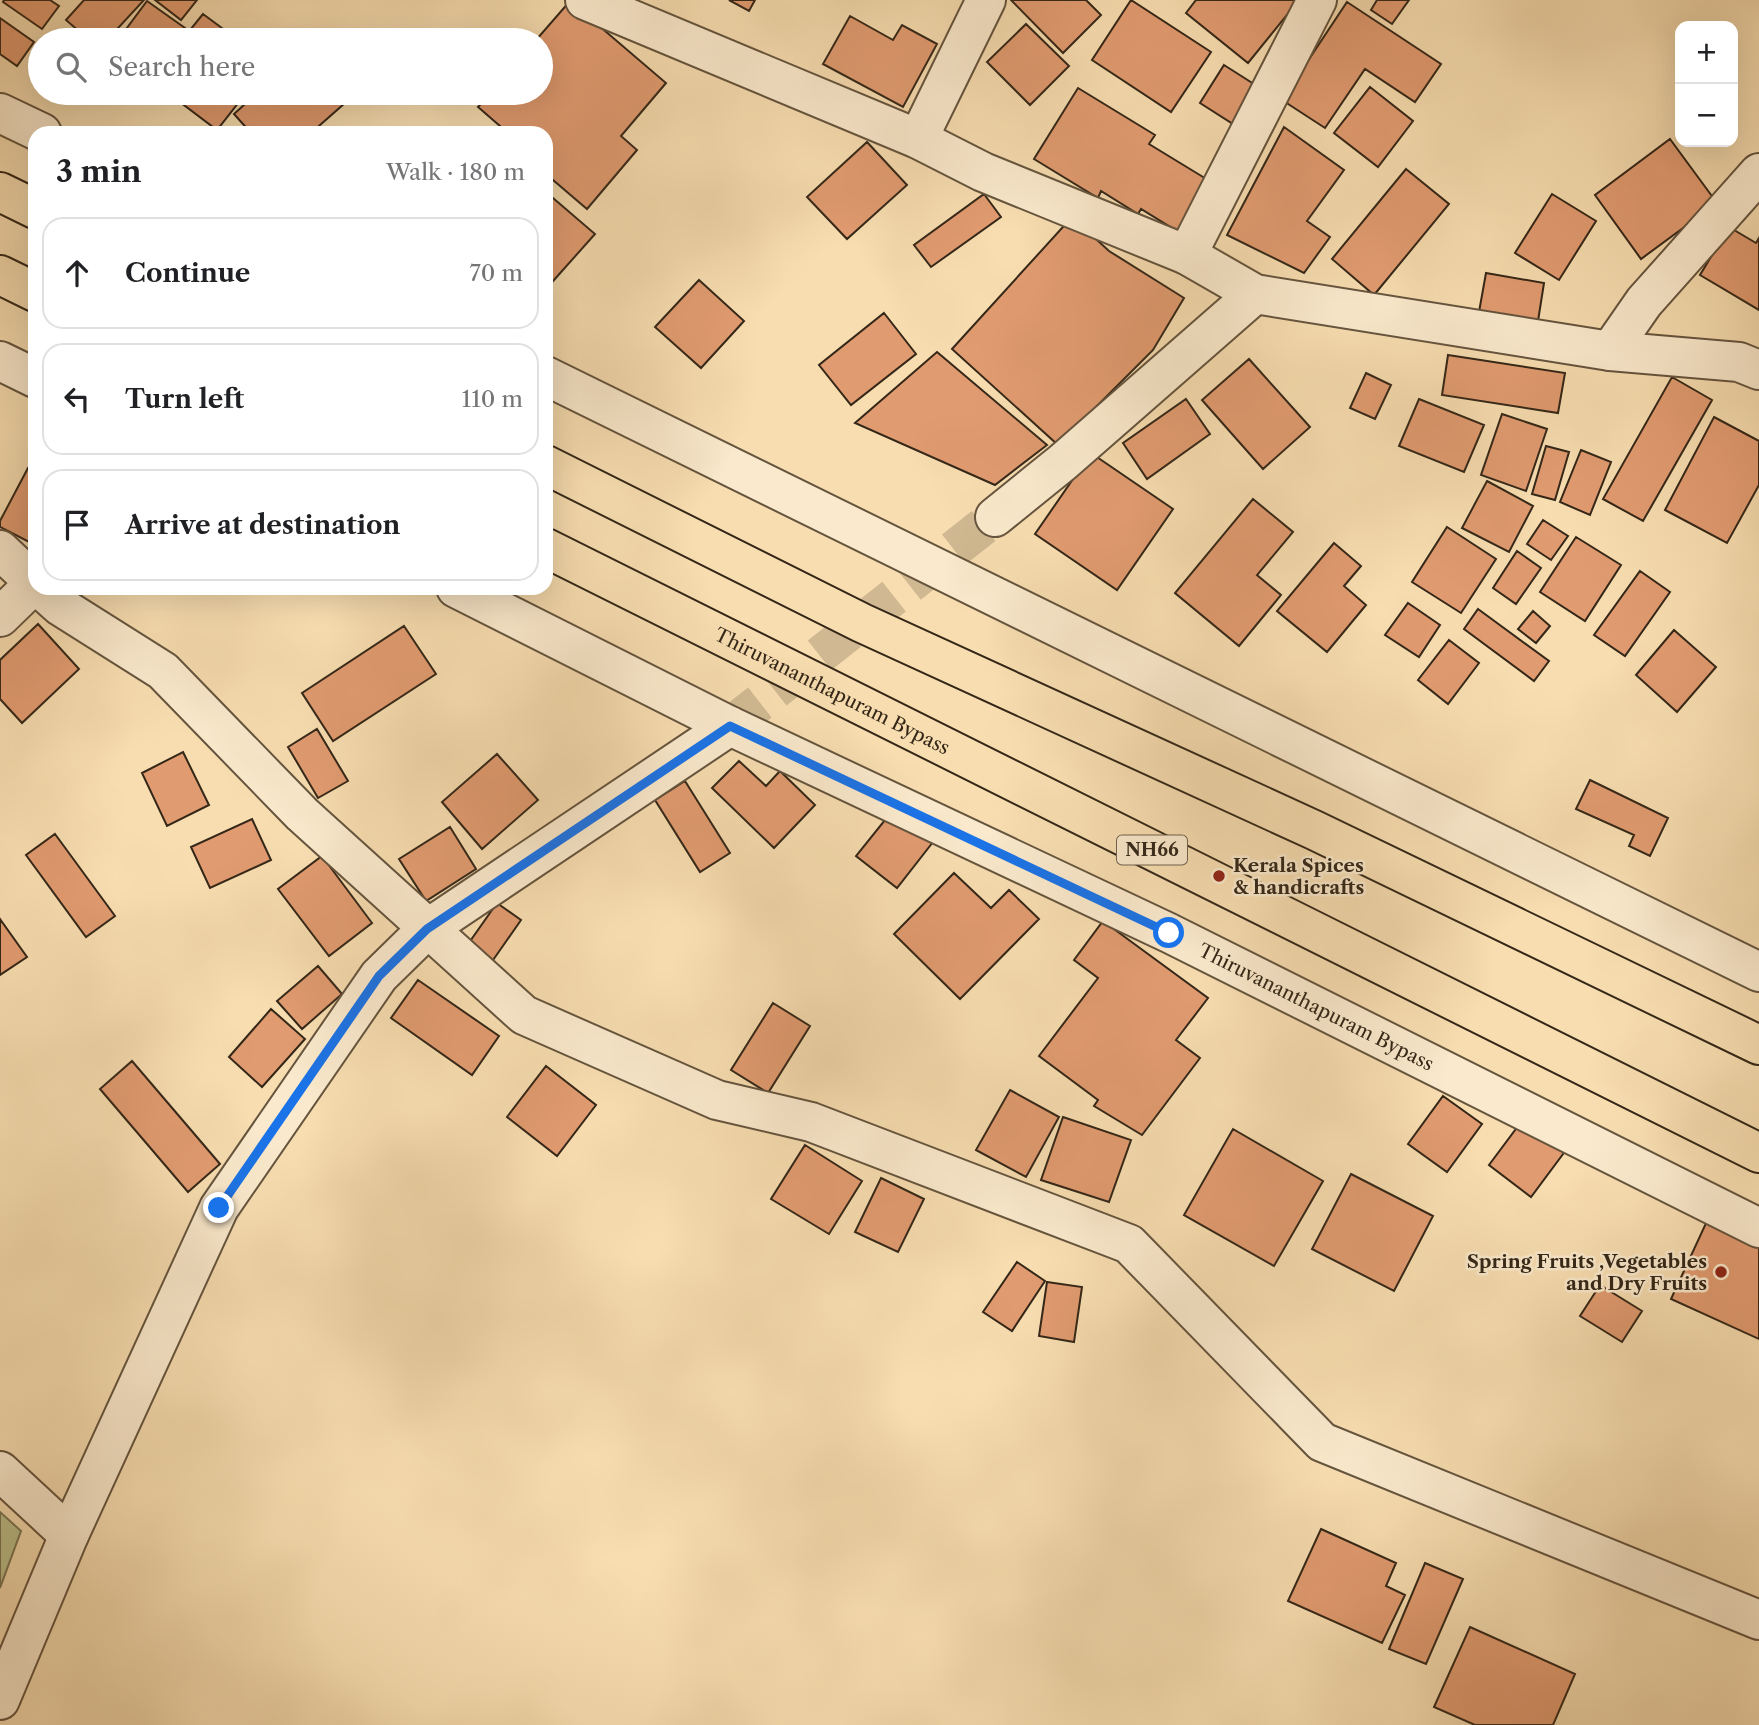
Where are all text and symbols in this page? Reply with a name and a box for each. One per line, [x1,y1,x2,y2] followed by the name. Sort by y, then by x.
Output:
[1675,21,1738,147] map controls
[1675,21,1738,84] button: +
[28,28,553,105] search box
[52,48,90,86] icon: search
[108,51,255,83] text: Search here
[1675,84,1738,147] button: −
[56,153,142,190] text: 3 min
[386,158,525,186] text: Walk · 180 m
[58,254,96,292] icon: ahead
[125,257,250,289] text: Continue
[470,259,523,287] text: 70 m
[58,380,96,418] icon: left
[125,383,244,415] text: Turn left
[462,385,523,413] text: 110 m
[58,506,96,544] icon: arrive
[125,509,400,541] text: Arrive at destination
[711,623,954,760] street label: Thiruvananthapuram Bypass
[1117,836,1187,864] road number: NH66
[1233,854,1365,899] place label: Kerala Spices & handicrafts
[1211,868,1227,884] marker: Kerala Spices & handicrafts
[1153,917,1184,948] route start
[1195,939,1438,1076] street label: Thiruvananthapuram Bypass
[203,1192,234,1223] route end
[1467,1250,1707,1295] place label: Spring Fruits ,Vegetables and Dry Fruits
[1713,1264,1729,1280] marker: Spring Fruits ,Vegetables and Dry Fruits

